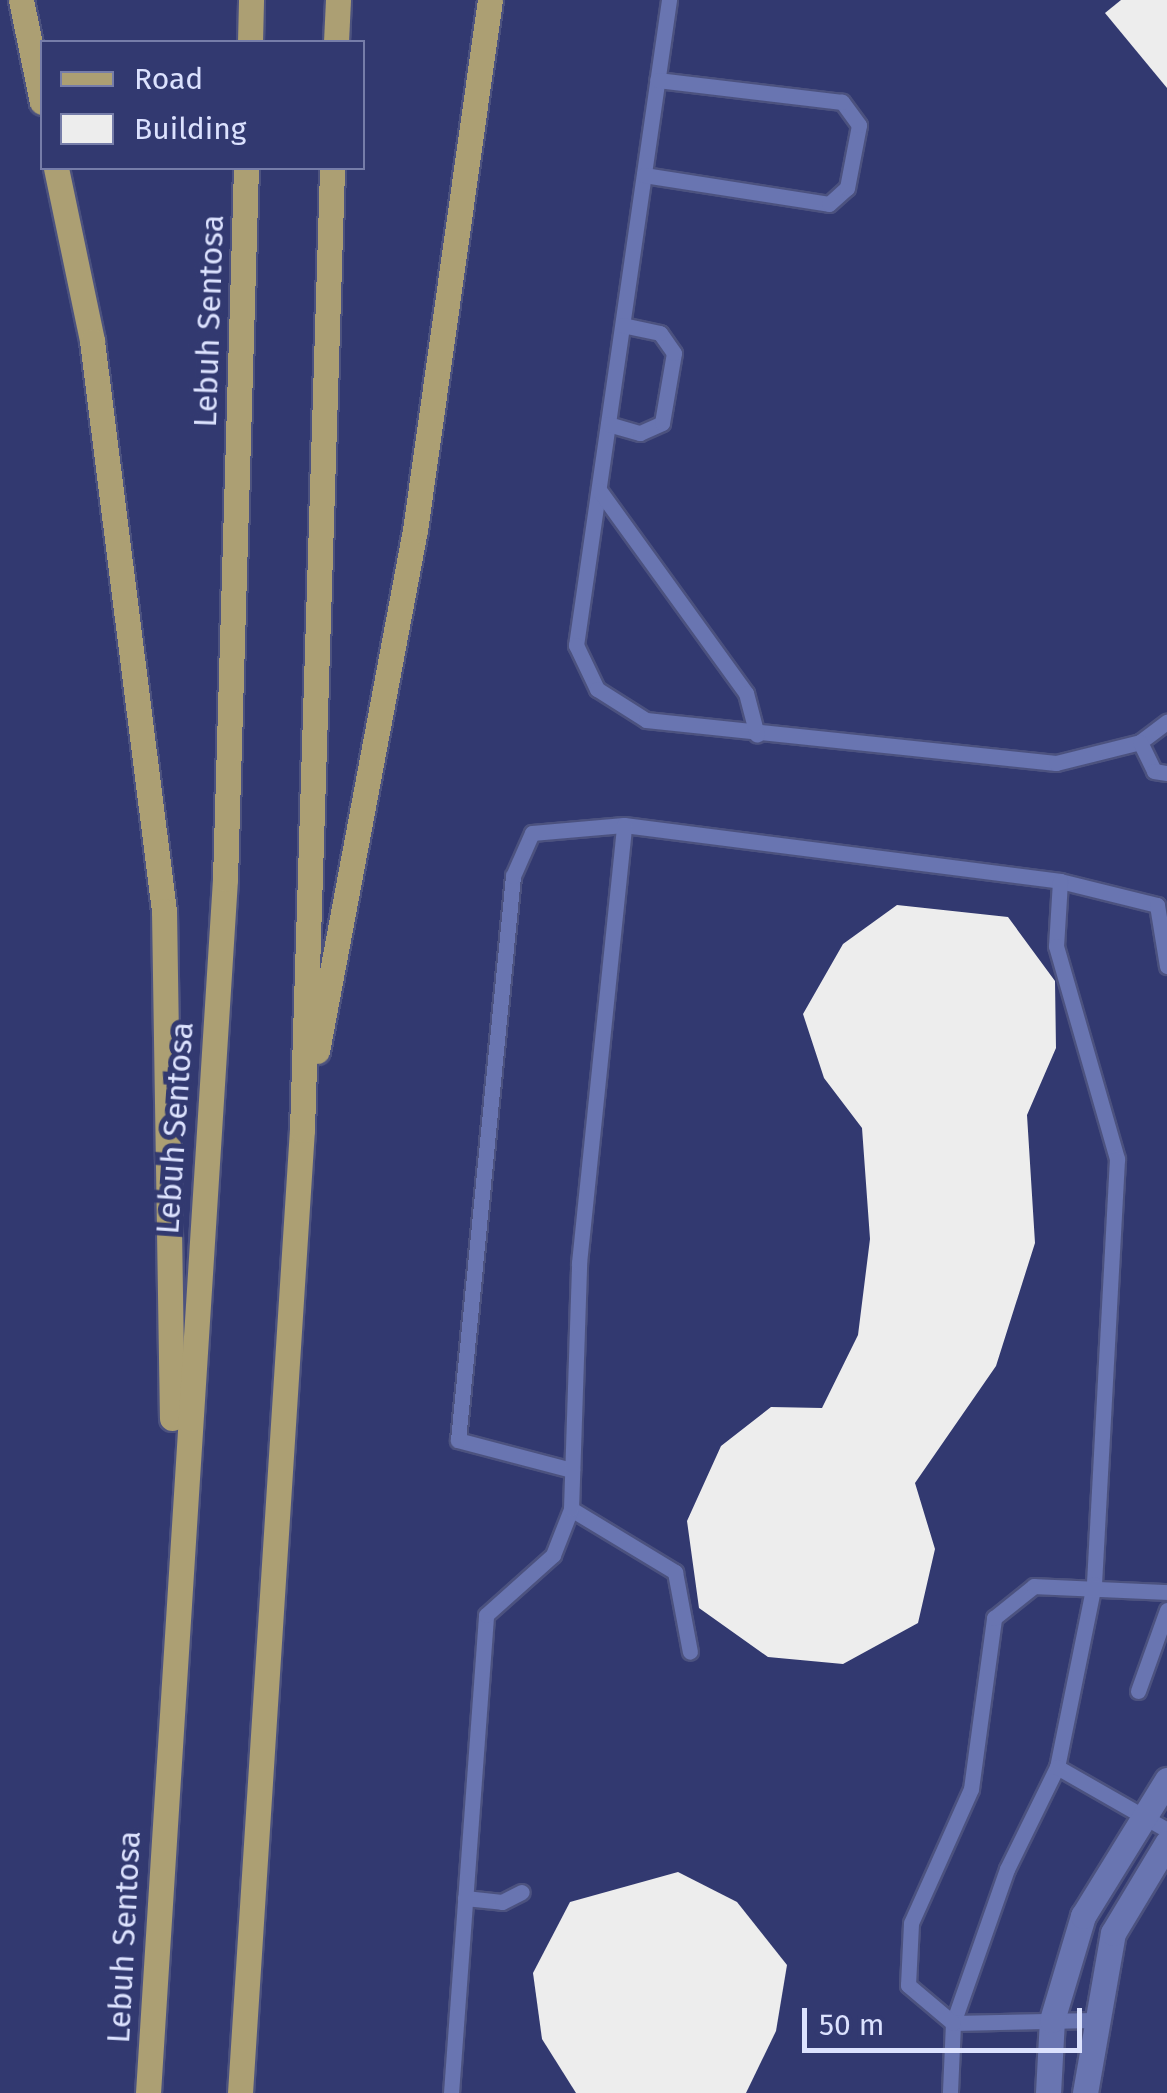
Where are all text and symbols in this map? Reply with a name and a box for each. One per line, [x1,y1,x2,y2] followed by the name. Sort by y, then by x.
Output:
[40,40,365,170] legend
[134,61,203,97] text: Road
[134,111,246,147] text: Building
[186,214,232,428] street label: Lebuh Sentosa
[148,1020,202,1236] street label: Lebuh Sentosa
[99,1830,149,2044] street label: Lebuh Sentosa
[807,1988,1087,2050] scale bar
[819,2007,884,2043] text: 50 m

